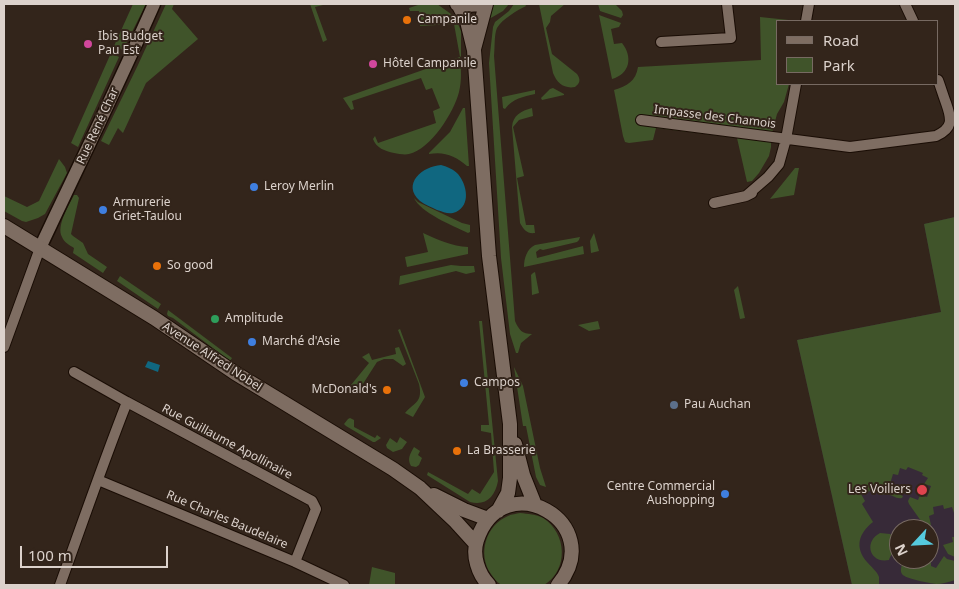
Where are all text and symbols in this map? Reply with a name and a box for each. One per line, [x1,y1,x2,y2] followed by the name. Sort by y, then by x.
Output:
[417,13,477,27] place label: Campanile
[401,14,413,26] marker: Campanile
[776,20,939,85] legend
[98,30,162,58] place label: Ibis Budget Pau Est
[823,30,859,50] text: Road
[82,38,94,50] marker: Ibis Budget Pau Est
[823,55,855,75] text: Park
[383,57,476,71] place label: Hôtel Campanile
[367,58,379,70] marker: Hôtel Campanile
[74,85,122,167] street label: Rue René Char
[653,102,777,132] street label: Impasse des Chamois
[264,180,334,194] place label: Leroy Merlin
[248,181,260,193] marker: Leroy Merlin
[113,196,182,224] place label: Armurerie Griet-Taulou
[97,204,109,216] marker: Armurerie Griet-Taulou
[167,259,213,273] place label: So good
[151,260,163,272] marker: So good
[225,312,283,326] place label: Amplitude
[209,313,221,325] marker: Amplitude
[160,319,264,395] street label: Avenue Alfred Nobel
[262,335,340,349] place label: Marché d'Asie
[246,336,258,348] marker: Marché d'Asie
[474,376,520,390] place label: Campos
[458,377,470,389] marker: Campos
[312,383,377,397] place label: McDonald's
[381,384,393,396] marker: McDonald's
[684,398,751,412] place label: Pau Auchan
[668,399,680,411] marker: Pau Auchan
[159,401,295,483] street label: Rue Guillaume Apollinaire
[467,444,535,458] place label: La Brasserie
[451,445,463,457] marker: La Brasserie
[607,480,715,508] place label: Centre Commercial Aushopping
[848,483,911,497] place label: Les Voiliers
[915,483,929,497] marker: Les Voiliers
[164,488,290,552] street label: Rue Charles Baudelaire
[719,488,731,500] marker: Centre Commercial Aushopping
[889,519,939,569] north arrow
[22,536,170,568] scale bar
[890,541,912,559] text: N
[28,545,72,565] text: 100 m

